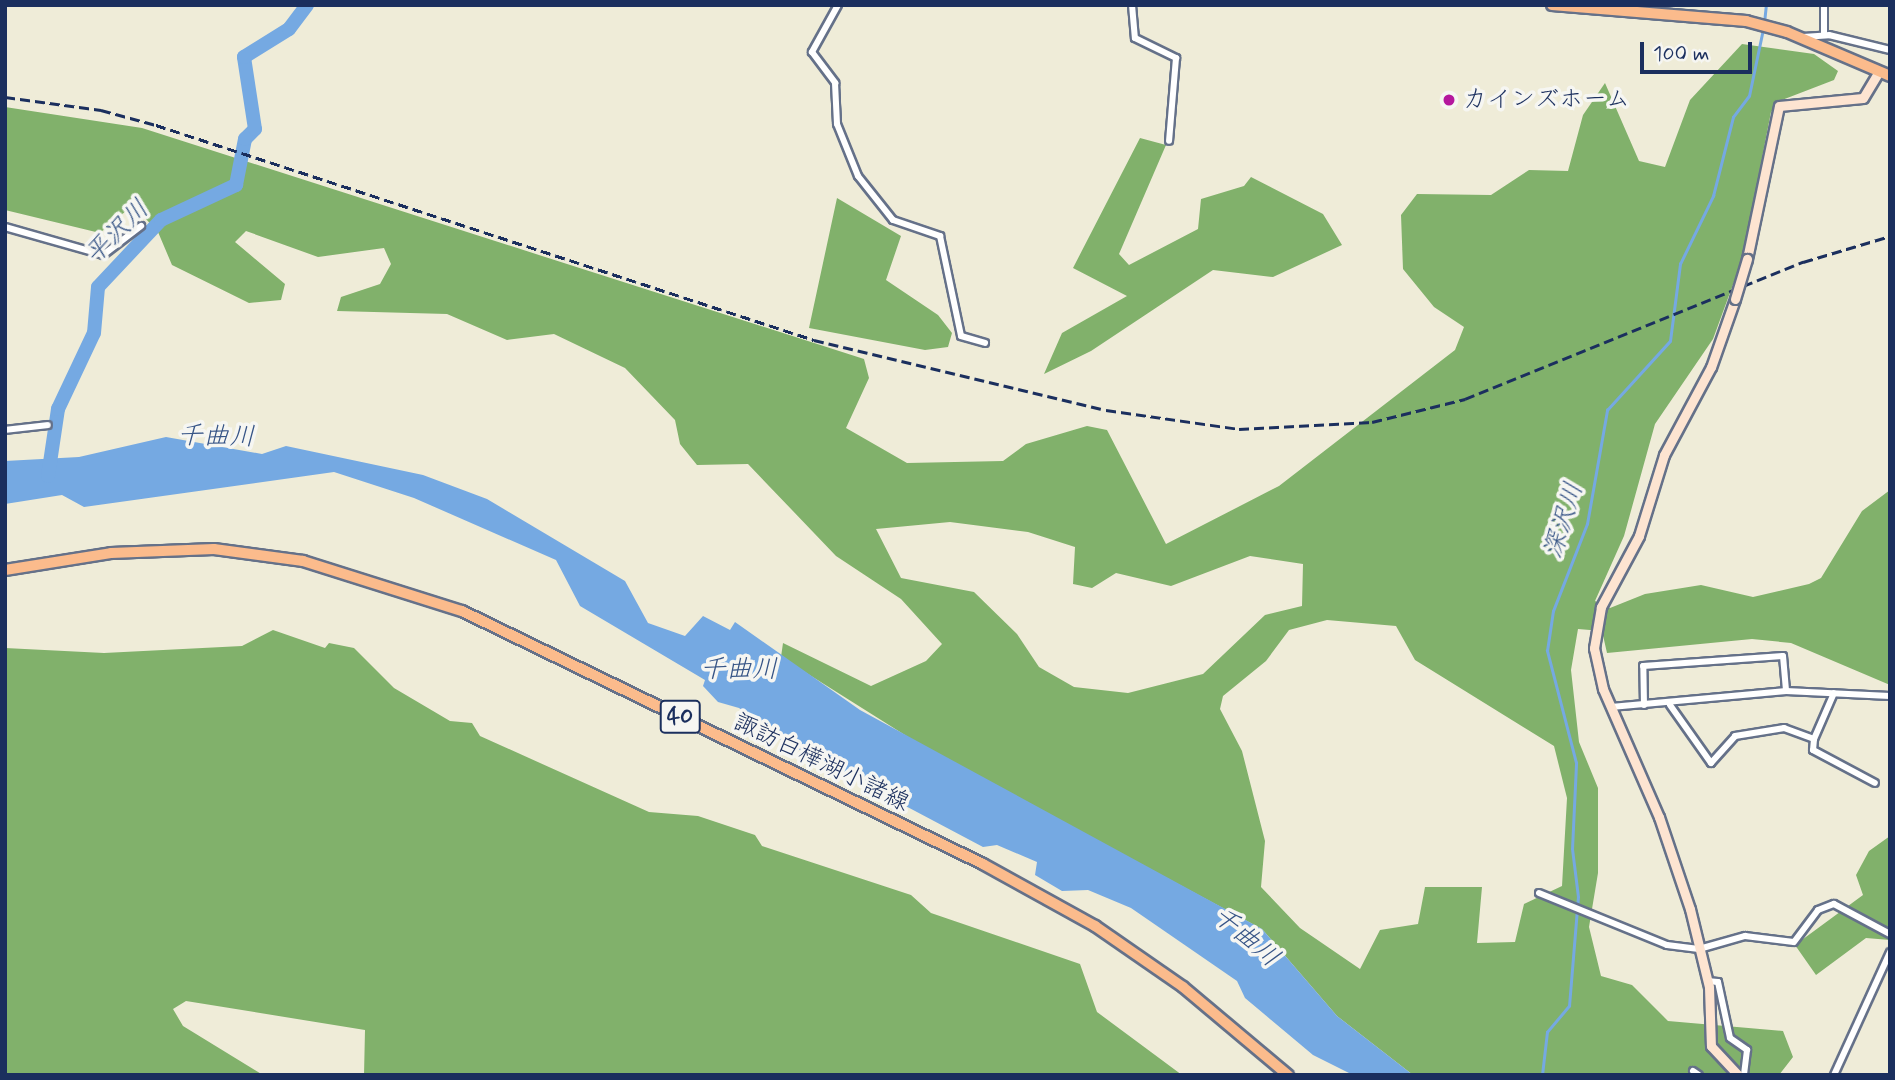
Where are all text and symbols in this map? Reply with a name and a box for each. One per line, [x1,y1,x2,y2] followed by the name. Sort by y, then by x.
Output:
[1643,28,1755,72] scale bar
[1653,40,1709,68] text: 100 m
[1463,86,1631,114] place label: カインズホーム
[1441,92,1457,108] marker: カインズホーム
[79,194,157,272] water label: 平沢川
[177,422,255,454] water label: 千曲川
[1539,479,1591,563] water label: 深沢川
[700,655,778,687] water label: 千曲川
[659,698,701,736] road number: 40
[728,708,914,818] street label: 諏訪白樺湖小諸線
[1205,901,1285,975] water label: 千曲川

